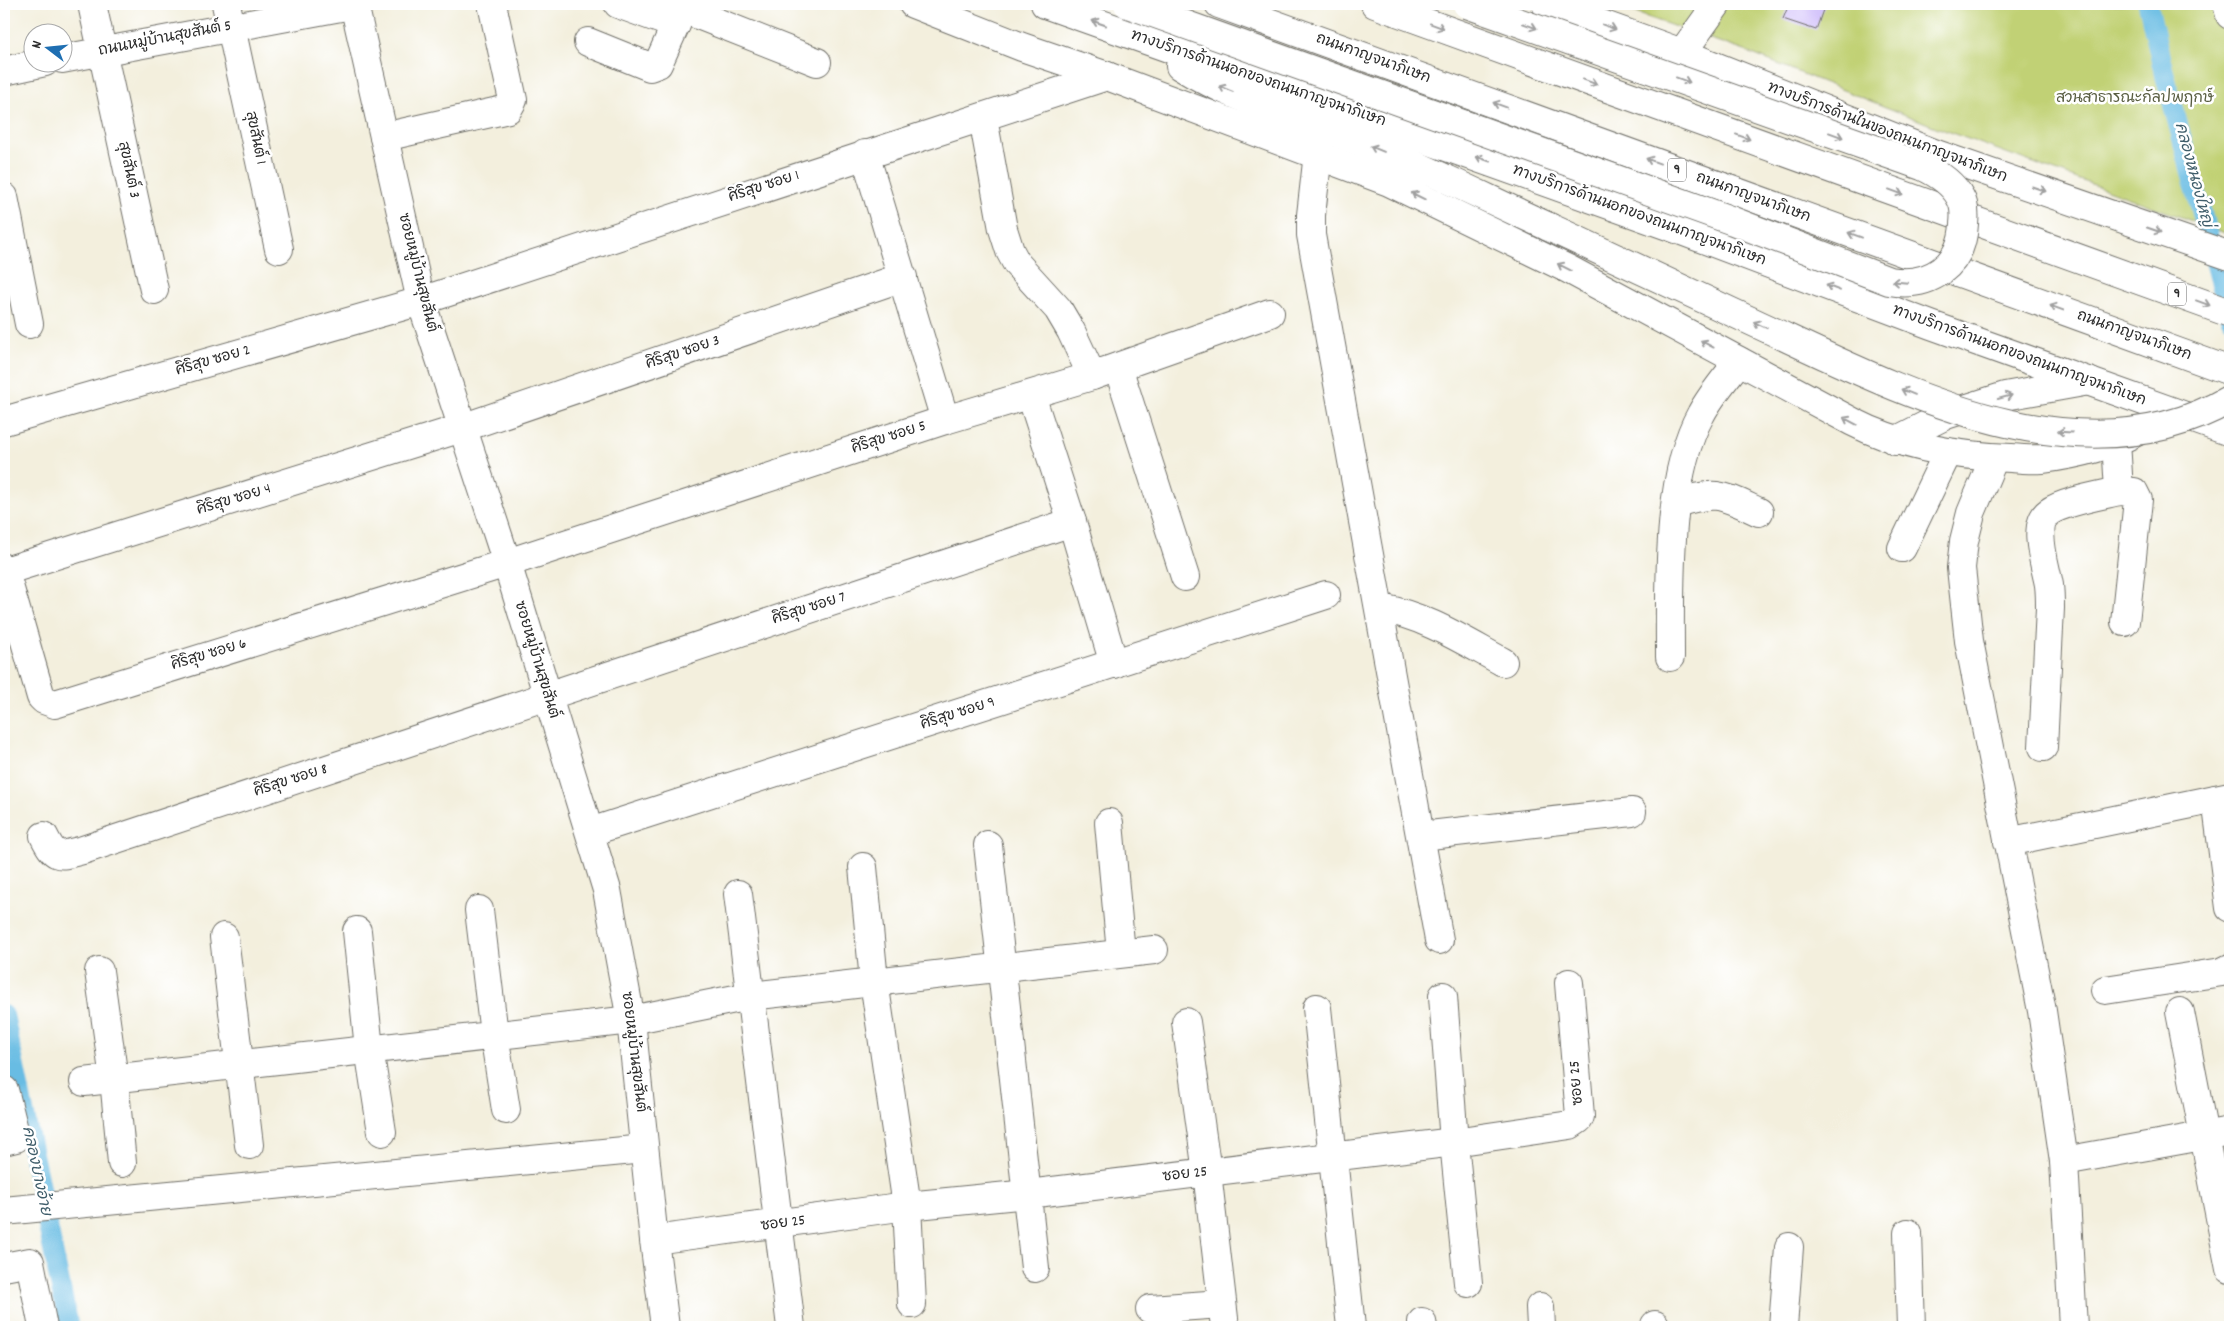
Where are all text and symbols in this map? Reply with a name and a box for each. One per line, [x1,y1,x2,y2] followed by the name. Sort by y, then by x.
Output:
[96,14,233,63] street label: ถนนหมู่บ้านสุขสันต์ 5
[1092,18,1107,27] one-way arrow
[22,22,72,72] north arrow
[1429,22,1444,31] one-way arrow
[1522,22,1537,31] one-way arrow
[1600,23,1616,32] one-way arrow
[1127,24,1389,133] street label: ทางบริการด้านนอกของถนนกาญจนาภิเษก
[1312,28,1434,90] street label: ถนนกาญจนาภิเษก
[27,39,48,51] text: N
[1675,76,1691,86] one-way arrow
[1764,76,2011,189] street label: ทางบริการด้านในของถนนกาญจนาภิเษก
[1582,78,1597,87] one-way arrow
[1219,84,1234,93] one-way arrow
[2056,87,2215,110] park label: สวนสาธารณะกัลปพฤกษ์
[1493,100,1508,109] one-way arrow
[239,109,272,167] street label: สุขสันต์ 1
[2168,120,2220,233] water label: คลองหนองใหญ่
[1828,131,1843,140] one-way arrow
[1735,133,1750,142] one-way arrow
[111,139,146,200] street label: สุขสันต์ 3
[1370,143,1385,152] one-way arrow
[1476,154,1491,163] one-way arrow
[1646,156,1661,165] one-way arrow
[1668,158,1686,182] road number: 9
[1509,159,1769,272] street label: ทางบริการด้านนอกของถนนกาญจนาภิเษก
[726,165,802,209] street label: ศิริสุข ซอย 1
[1692,167,1814,229] street label: ถนนกาญจนาภิเษก
[2030,185,2046,195] one-way arrow
[1887,188,1903,197] one-way arrow
[1411,190,1426,200] one-way arrow
[392,211,443,335] street label: ซอยหมู่บ้านสุขสันต์
[2146,226,2162,235] one-way arrow
[1848,230,1863,239] one-way arrow
[1557,262,1572,271] one-way arrow
[1893,277,1909,287] one-way arrow
[2168,282,2186,306] road number: 9
[1825,283,1841,292] one-way arrow
[1889,299,2149,412] street label: ทางบริการด้านนอกของถนนกาญจนาภิเษก
[2195,299,2210,308] one-way arrow
[2050,303,2065,312] one-way arrow
[2073,305,2195,367] street label: ถนนกาญจนาภิเษก
[1753,320,1768,329] one-way arrow
[643,330,723,376] street label: ศิริสุข ซอย 3
[1700,339,1715,349] one-way arrow
[173,340,253,382] street label: ศิริสุข ซอย 2
[1901,387,1916,396] one-way arrow
[1996,392,2012,401] one-way arrow
[849,416,929,460] street label: ศิริสุข ซอย 5
[1843,416,1858,426] one-way arrow
[2057,427,2073,436] one-way arrow
[194,478,274,522] street label: ศิริสุข ซอย 4
[769,587,849,631] street label: ศิริสุข ซอย 7
[508,598,565,722] street label: ซอยหมู่บ้านสุขสันต์
[169,633,249,677] street label: ศิริสุข ซอย 6
[918,692,998,736] street label: ศิริสุข ซอย 9
[251,759,331,803] street label: ศิริสุข ซอย 8
[615,990,652,1114] street label: ซอยหมู่บ้านสุขสันต์
[1564,1060,1590,1106] street label: ซอย 25
[15,1124,58,1219] water label: คลองบางอ้าย
[1161,1161,1209,1189] street label: ซอย 25
[759,1210,807,1238] street label: ซอย 25

